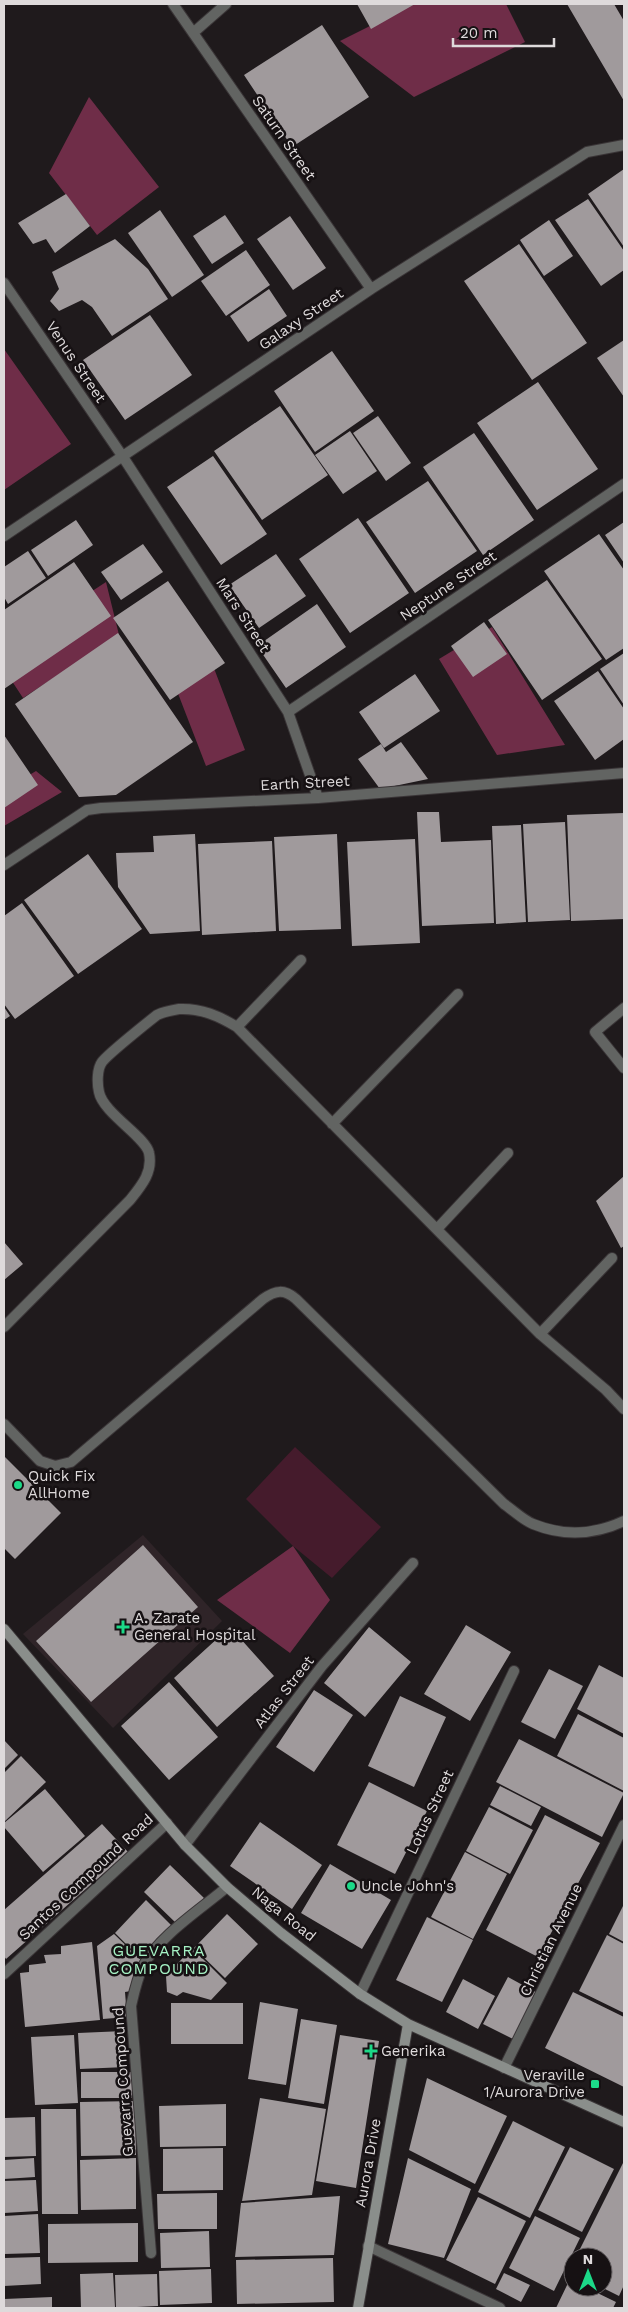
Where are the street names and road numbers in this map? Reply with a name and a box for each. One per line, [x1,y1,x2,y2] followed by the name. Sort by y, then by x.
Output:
[248,92,320,184] street label: Saturn Street
[255,284,347,354] street label: Galaxy Street
[42,318,110,407] street label: Venus Street
[396,547,500,625] street label: Neptune Street
[212,574,274,656] street label: Mars Street
[260,772,351,794] street label: Earth Street
[250,1652,318,1732] street label: Atlas Street
[403,1766,458,1857] street label: Lotus Street
[15,1810,157,1944] street label: Santos Compound Road
[516,1881,586,1999] street label: Christian Avenue
[248,1883,320,1945] street label: Naga Road
[109,2007,137,2157] street label: Guevarra Compound
[351,2117,385,2209] street label: Aurora Drive

